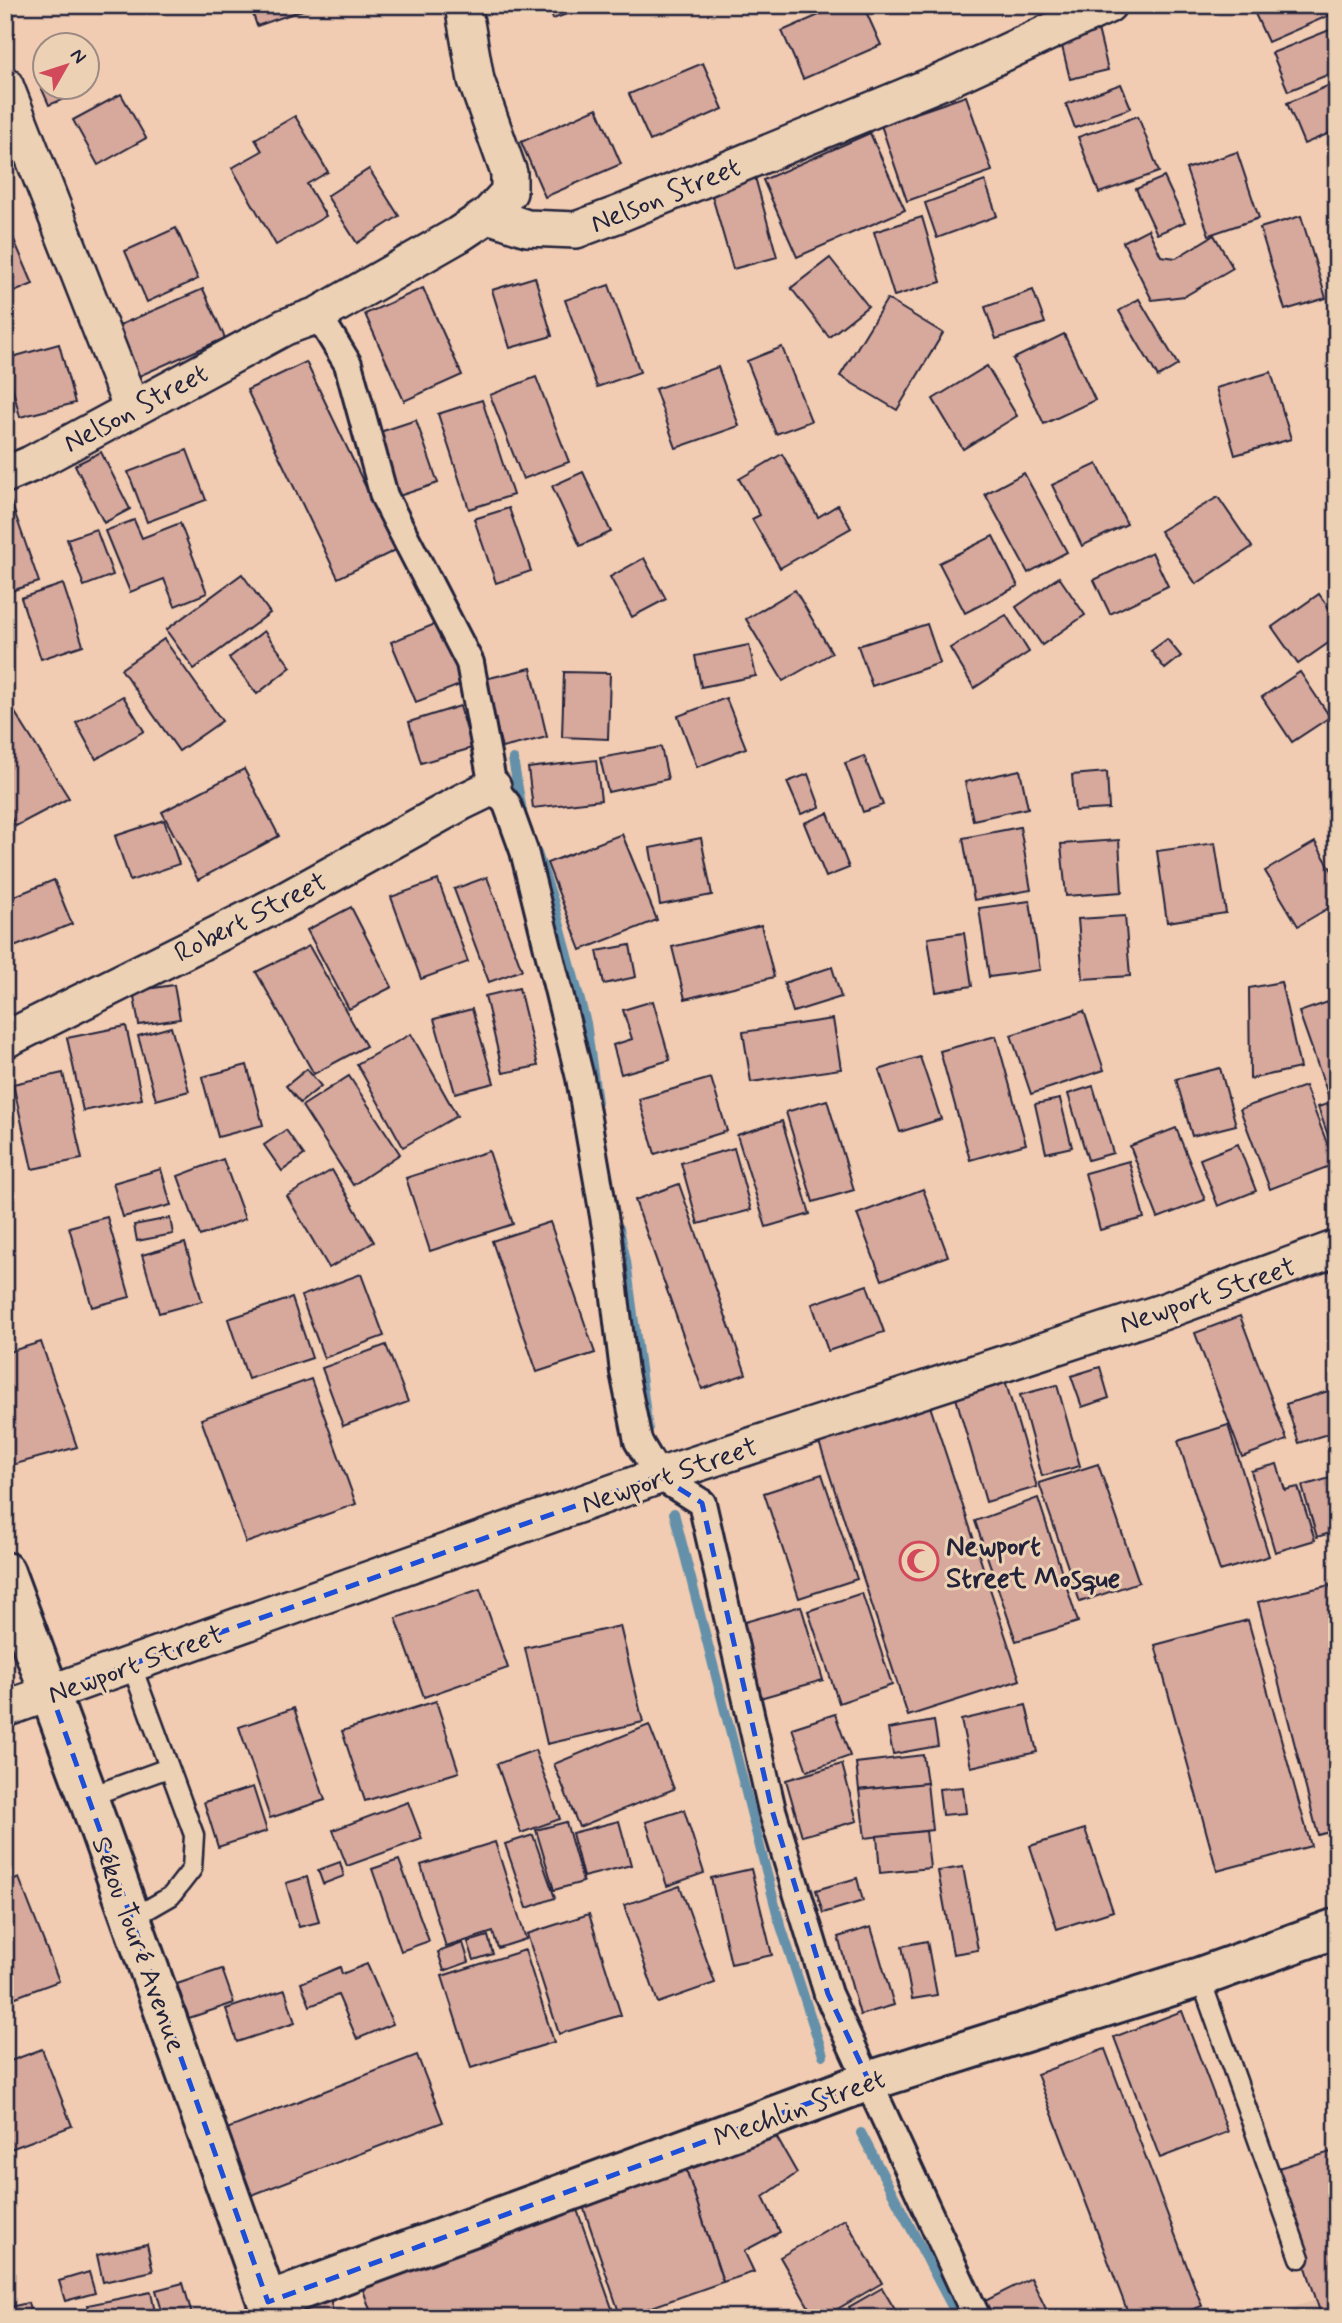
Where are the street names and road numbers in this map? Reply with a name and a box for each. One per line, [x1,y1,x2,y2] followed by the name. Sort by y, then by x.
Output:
[586,149,746,243] street label: Nelson Street
[57,356,215,463] street label: Nelson Street
[168,864,334,973] street label: Robert Street
[1115,1249,1301,1344] street label: Newport Street
[577,1429,763,1524] street label: Newport Street
[43,1617,229,1714] street label: Newport Street
[81,1832,194,2058] street label: Sékou Touré Avenue
[709,2061,891,2157] street label: Mechlin Street

